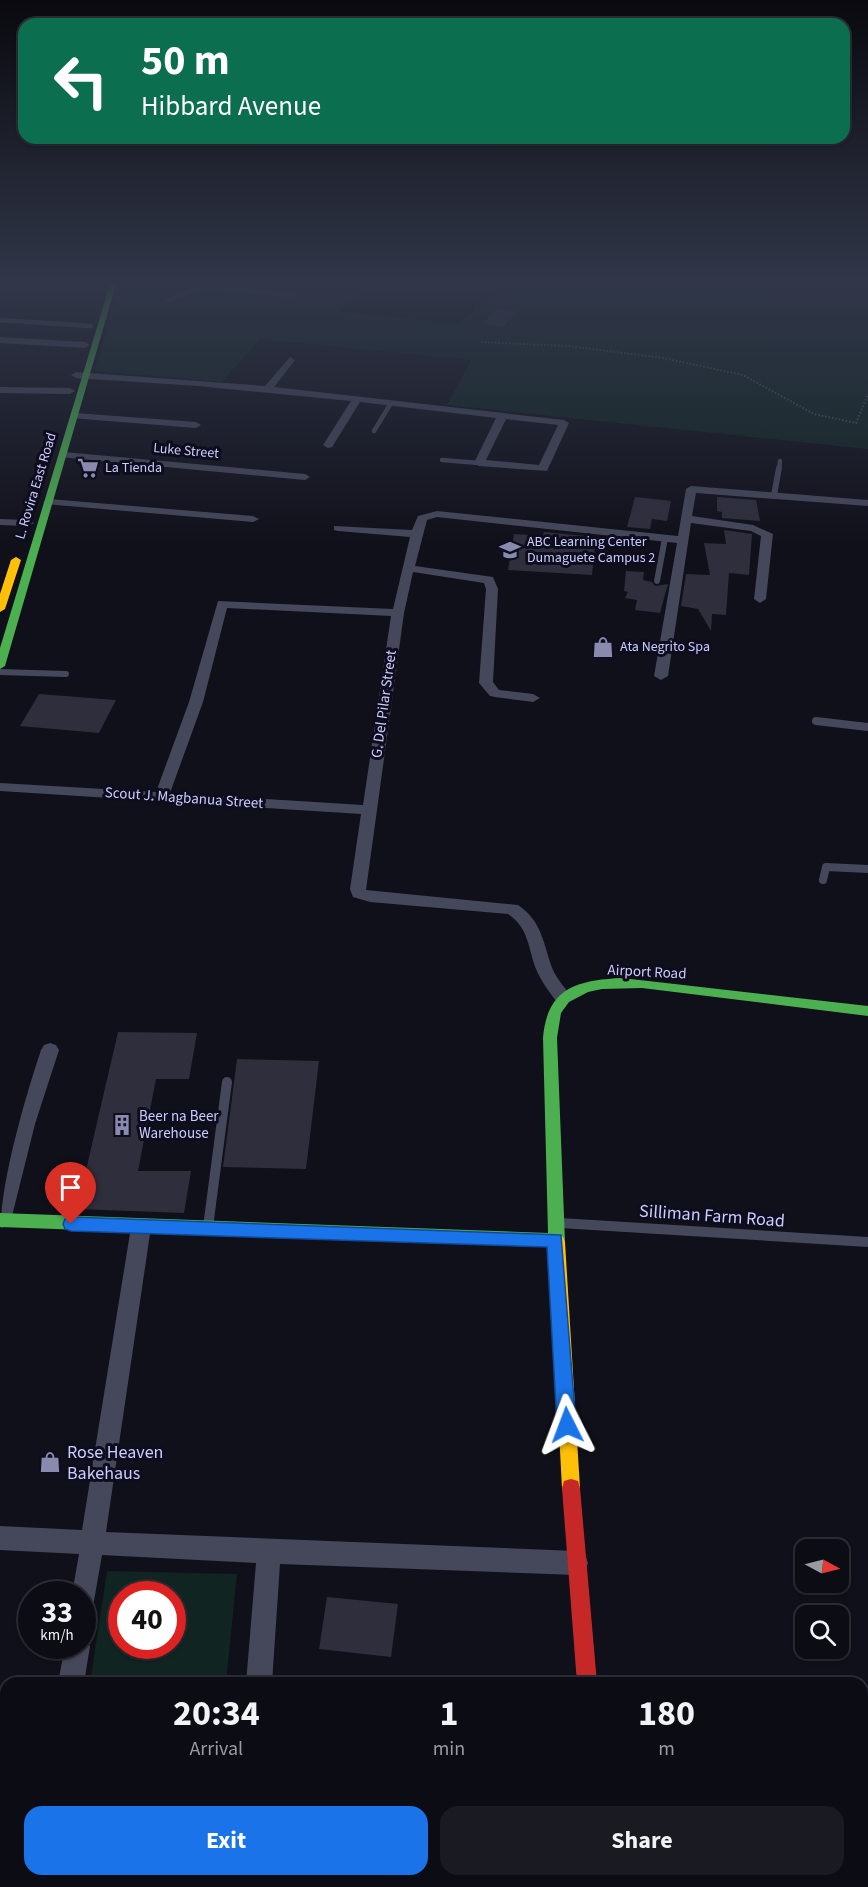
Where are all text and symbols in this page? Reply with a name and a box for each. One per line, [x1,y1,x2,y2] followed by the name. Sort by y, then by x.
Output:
[141,31,230,91] text: 50 m
[42,42,120,120] icon: left
[141,87,321,126] text: Hibbard Avenue
[10,430,62,542] street label: L. Rovira East Road
[152,438,220,464] street label: Luke Street
[76,456,100,480] supermarket icon: La Tienda
[105,458,162,478] place label: La Tienda
[527,532,655,568] place label: ABC Learning Center Dumaguete Campus 2
[498,538,522,562] school or university icon: ABC Learning Center Dumaguete Campus 2
[591,635,615,659] shop icon: Ata Negrito Spa
[620,637,710,657] place label: Ata Negrito Spa
[366,649,402,759] street label: G. Del Pilar Street
[104,782,264,814] street label: Scout J. Magbanua Street
[607,959,687,985] street label: Airport Road
[139,1106,219,1144] place label: Beer na Beer Warehouse
[110,1113,134,1137] building icon: Beer na Beer Warehouse
[45,1162,96,1224] pin
[54,1171,87,1204] icon: arrive
[638,1198,786,1234] street label: Silliman Farm Road
[535,1393,599,1457] position arrow
[67,1440,163,1486] place label: Rose Heaven Bakehaus
[38,1450,62,1474] shop icon: Rose Heaven Bakehaus
[795,1539,849,1593] north arrow
[795,1539,849,1659] map controls
[108,1581,186,1659] speed limit sign: 40
[41,1591,73,1634] text: 33
[795,1605,849,1659] button: search
[40,1625,74,1646] text: km/h
[173,1688,260,1739] text: 20:34
[439,1688,458,1739] text: 1
[638,1688,695,1739] text: 180
[189,1735,243,1763] text: Arrival
[433,1735,465,1763] text: min
[658,1735,675,1763] text: m
[24,1806,428,1875] button: Exit
[440,1806,844,1875] button: Share

